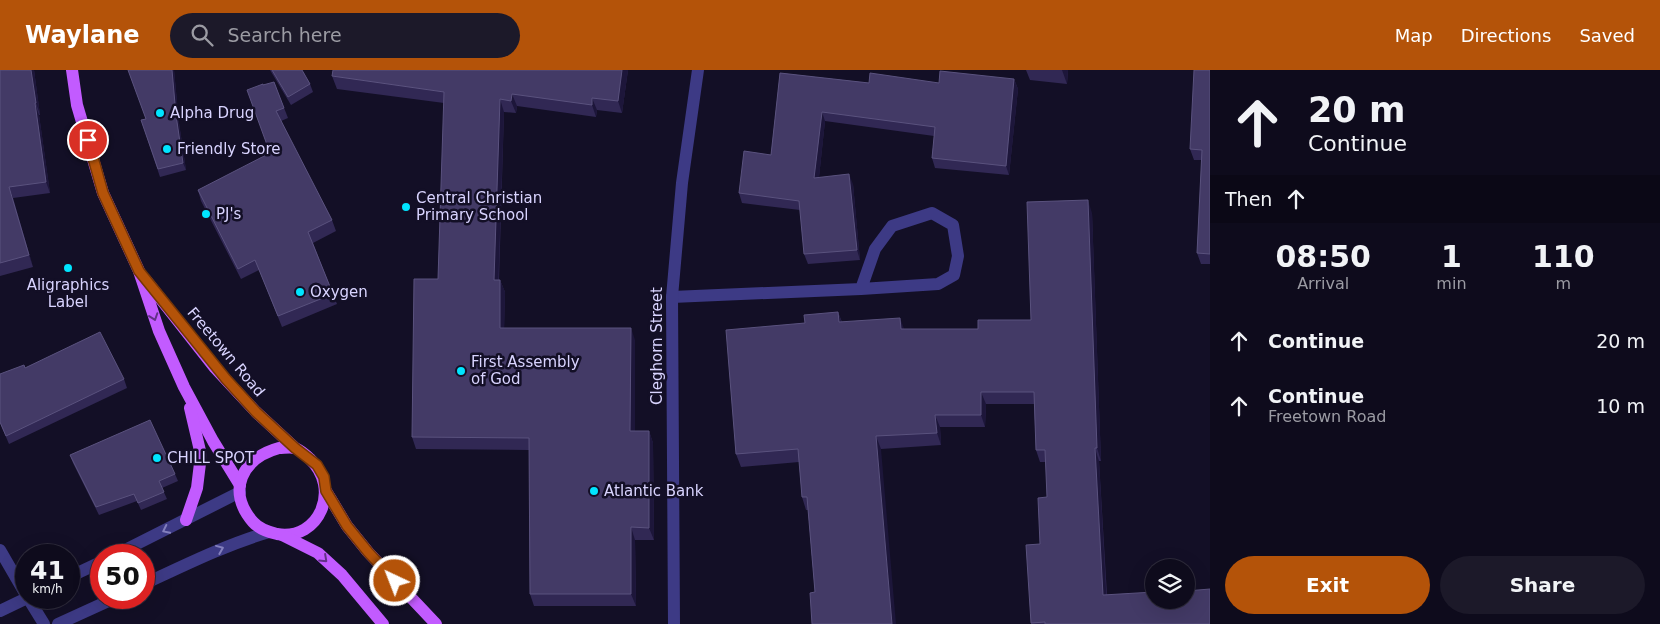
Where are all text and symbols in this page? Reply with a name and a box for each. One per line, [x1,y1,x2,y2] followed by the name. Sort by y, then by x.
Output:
[170,13,520,58] search box
[25,21,140,49] text: Waylane
[188,21,216,49] icon: search
[228,24,342,46] text: Search here
[1395,25,1433,46] text: Map
[1461,25,1551,46] text: Directions
[1579,25,1635,46] text: Saved
[1225,90,1290,155] icon: ahead
[1308,90,1405,130] text: 20 m
[170,104,254,122] place label: Alpha Drug
[154,107,166,119] marker: Alpha Drug
[67,119,109,161] pin
[74,126,102,154] icon: arrive
[1308,131,1407,156] text: Continue
[177,140,281,158] place label: Friendly Store
[161,143,173,155] marker: Friendly Store
[1282,185,1310,213] icon: ahead
[1225,188,1272,210] text: Then
[416,189,542,224] place label: Central Christian Primary School
[400,201,412,213] marker: Central Christian Primary School
[216,205,242,223] place label: PJ's
[200,208,212,220] marker: PJ's
[1275,239,1371,274] text: 08:50
[1441,239,1462,274] text: 1
[1532,239,1595,274] text: 110
[62,262,74,274] marker: Aligraphics Label
[1297,274,1349,293] text: Arrival
[1436,274,1467,293] text: min
[1555,274,1571,293] text: m
[27,276,110,311] place label: Aligraphics Label
[310,283,368,301] place label: Oxygen
[294,286,306,298] marker: Oxygen
[648,287,666,405] street label: Cleghorn Street
[183,304,269,400] street label: Freetown Road
[149,312,159,321] one-way arrow
[1225,327,1253,355] icon: ahead
[1268,330,1364,352] text: Continue
[1596,330,1645,352] text: 20 m
[471,353,580,388] place label: First Assembly of God
[455,365,467,377] marker: First Assembly of God
[1268,385,1364,407] text: Continue
[1225,392,1253,420] icon: ahead
[1596,395,1645,417] text: 10 m
[1268,407,1386,426] text: Freetown Road
[167,449,255,467] place label: CHILL SPOT
[151,452,163,464] marker: CHILL SPOT
[604,482,704,500] place label: Atlantic Bank
[588,485,600,497] marker: Atlantic Bank
[162,524,171,534] one-way arrow
[90,544,155,609] speed limit sign: 50
[215,544,224,555] one-way arrow
[318,553,327,562] one-way arrow
[368,554,420,606] position arrow
[30,556,65,585] text: 41
[1225,556,1430,614] button: Exit
[1440,556,1645,614] button: Share
[1145,559,1195,609] map controls
[1145,559,1195,609] button: layers
[32,582,63,596] text: km/h

